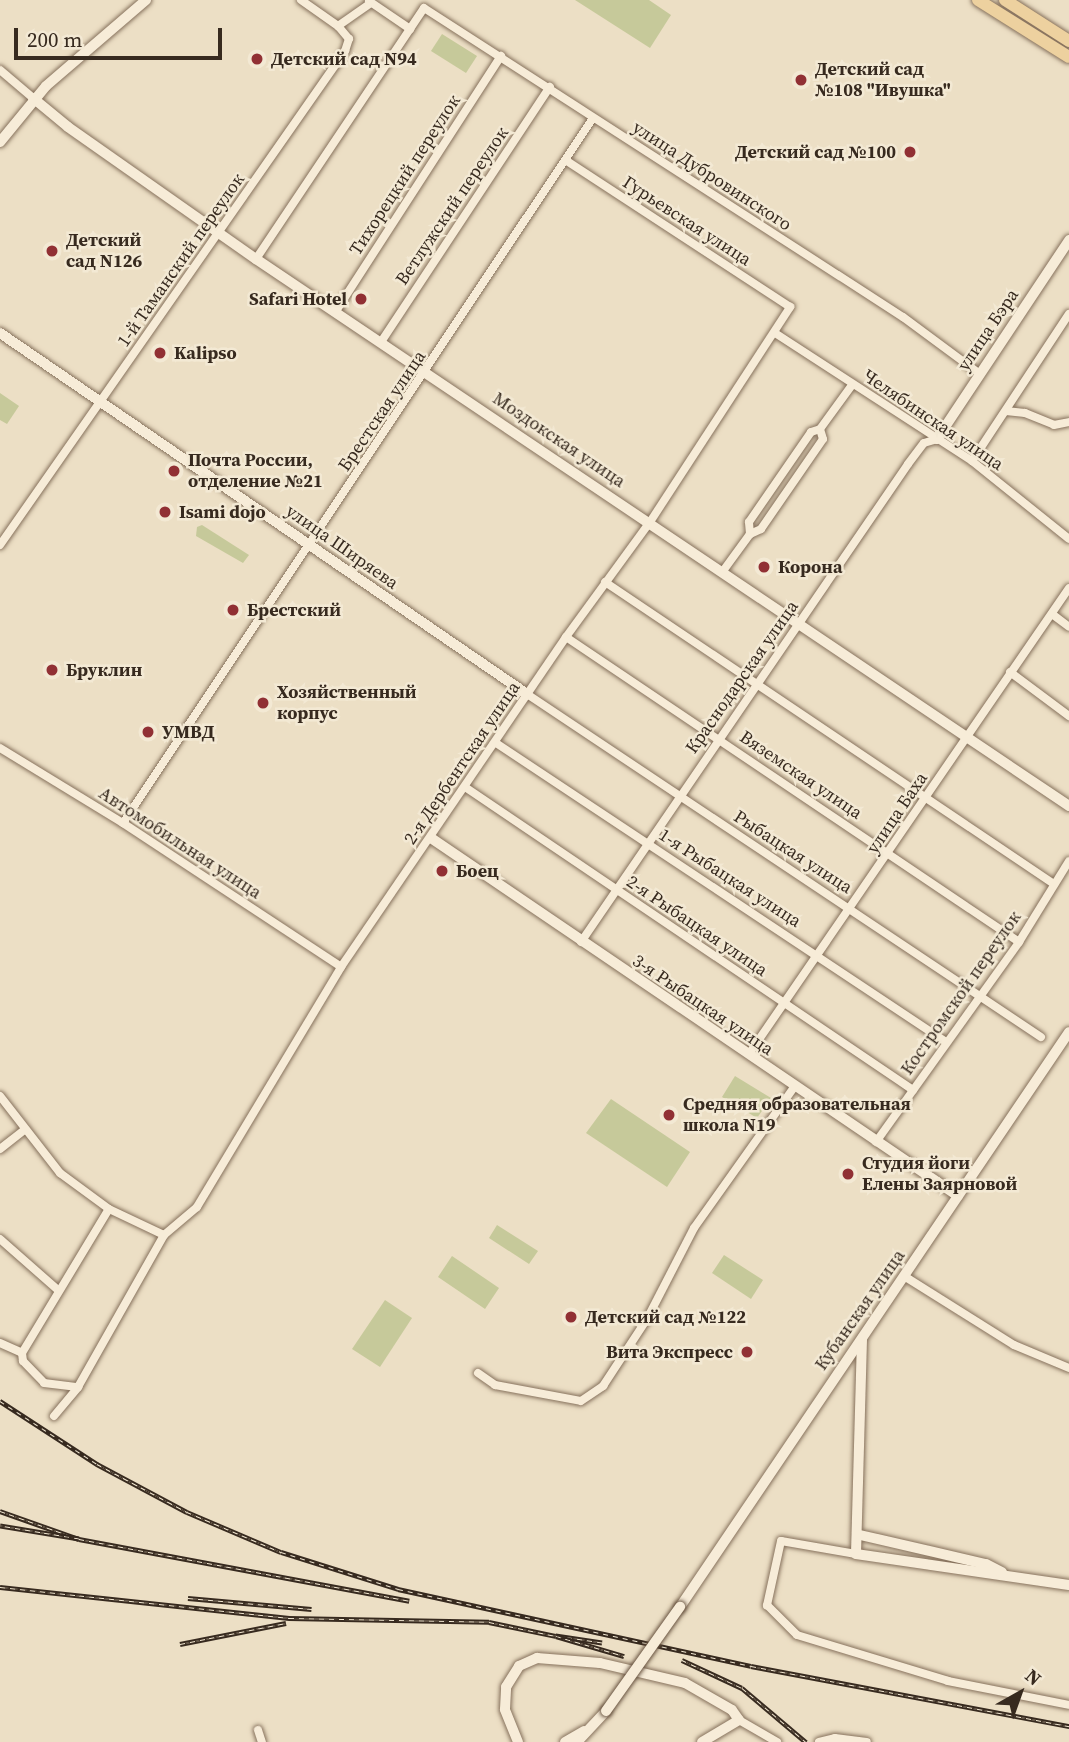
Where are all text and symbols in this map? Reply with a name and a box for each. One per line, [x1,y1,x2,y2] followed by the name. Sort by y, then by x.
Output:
[18,14,226,58] scale bar
[27,25,82,54] text: 200 m
[271,48,417,70] place label: Детский сад N94
[249,51,265,67] marker: Детский сад N94
[815,59,951,102] place label: Детский сад №108 "Ивушка"
[793,72,809,88] marker: Детский сад №108 "Ивушка"
[345,91,465,259] street label: Тихорецкий переулок
[629,117,795,235] street label: улица Дубровинского
[391,123,513,289] street label: Ветлужский переулок
[735,141,896,163] place label: Детский сад №100
[902,144,918,160] marker: Детский сад №100
[113,169,249,351] street label: 1-й Таманский переулок
[619,171,755,271] street label: Гурьевская улица
[66,230,142,272] place label: Детский сад N126
[44,243,60,259] marker: Детский сад N126
[953,285,1023,375] street label: улица Бэра
[249,288,347,310] place label: Safari Hotel
[353,291,369,307] marker: Safari Hotel
[174,342,237,364] place label: Kalipso
[152,345,168,361] marker: Kalipso
[334,347,430,475] street label: Брестская улица
[858,365,1008,475] street label: Челябинская улица
[489,388,629,492] street label: Моздокская улица
[188,450,323,492] place label: Почта России, отделение №21
[166,463,182,479] marker: Почта России, отделение №21
[282,500,402,594] street label: улица Ширяева
[179,501,266,523] place label: Isami dojo
[157,504,173,520] marker: Isami dojo
[778,556,842,578] place label: Корона
[756,559,772,575] marker: Корона
[681,596,803,758] street label: Краснодарская улица
[247,599,341,621] place label: Брестский
[225,602,241,618] marker: Брестский
[66,659,142,681] place label: Бруклин
[44,662,60,678] marker: Бруклин
[399,677,525,849] street label: 2-я Дербентская улица
[277,682,417,724] place label: Хозяйственный корпус
[255,695,271,711] marker: Хозяйственный корпус
[162,721,215,743] place label: УМВД
[140,724,156,740] marker: УМВД
[736,726,866,824] street label: Вяземская улица
[862,768,932,858] street label: улица Баха
[95,782,265,904] street label: Автомобильная улица
[730,806,856,898] street label: Рыбацкая улица
[655,824,805,932] street label: 1-я Рыбацкая улица
[456,860,499,882] place label: Боец
[434,863,450,879] marker: Боец
[622,871,772,981] street label: 2-я Рыбацкая улица
[896,907,1026,1079] street label: Костромской переулок
[628,950,778,1060] street label: 3-я Рыбацкая улица
[683,1094,911,1136] place label: Средняя образовательная школа N19
[661,1107,677,1123] marker: Средняя образовательная школа N19
[862,1153,1017,1196] place label: Студия йоги Елены Заярновой
[840,1166,856,1182] marker: Студия йоги Елены Заярновой
[810,1246,910,1374] street label: Кубанская улица
[585,1306,746,1328] place label: Детский сад №122
[563,1309,579,1325] marker: Детский сад №122
[606,1341,733,1363] place label: Вита Экспресс
[739,1344,755,1360] marker: Вита Экспресс
[985,1658,1055,1728] north arrow
[1020,1663,1047,1691] text: N

